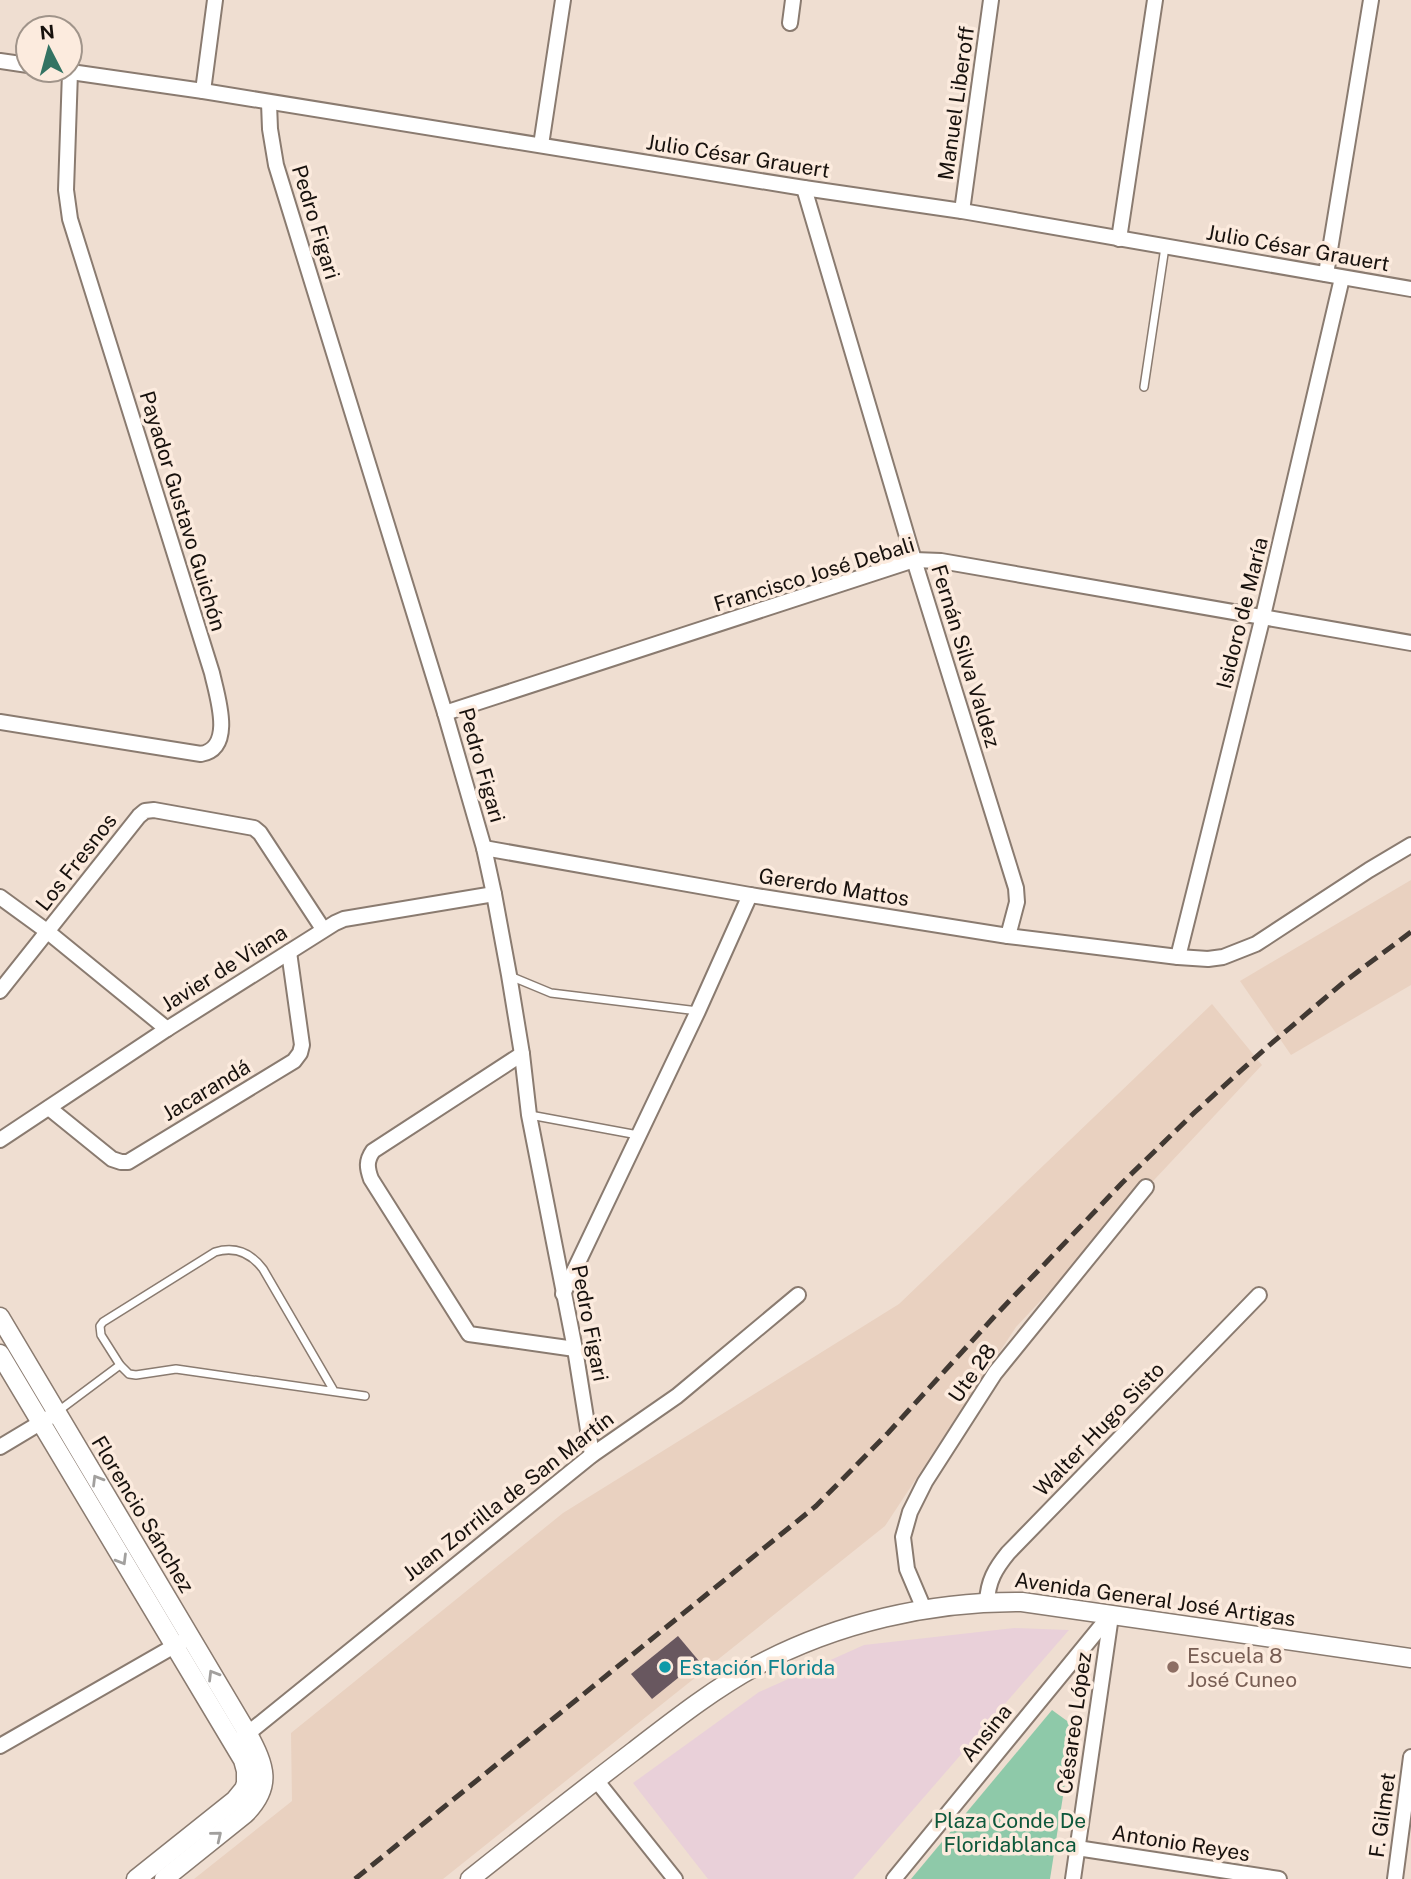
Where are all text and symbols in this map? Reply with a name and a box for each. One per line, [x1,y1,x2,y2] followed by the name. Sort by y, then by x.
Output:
[14,14,84,84] north arrow
[39,20,56,44] text: N
[933,24,979,182] street label: Manuel Liberoff
[644,129,832,183] street label: Julio César Grauert
[287,162,345,282] street label: Pedro Figari
[1204,220,1392,276] street label: Julio César Grauert
[135,388,231,634] street label: Payador Gustavo Guichón
[711,532,917,616] street label: Francisco José Debali
[1211,535,1273,691] street label: Isidoro de María
[926,561,1006,751] street label: Fernán Silva Valdez
[454,705,510,825] street label: Pedro Figari
[30,808,122,916] street label: Los Fresnos
[757,863,911,911] street label: Gererdo Mattos
[156,919,292,1017] street label: Javier de Viana
[157,1054,255,1126] street label: Jacarandá
[566,1263,614,1383] street label: Pedro Figari
[943,1339,1001,1407] street label: Ute 28
[1029,1357,1169,1501] street label: Walter Hugo Sisto
[398,1406,618,1586] street label: Juan Zorrilla de San Martín
[86,1431,200,1597] street label: Florencio Sánchez
[92,1474,105,1487] one-way arrow
[114,1553,127,1566] one-way arrow
[1013,1567,1297,1631] street label: Avenida General José Artigas
[1187,1643,1297,1692] place label: Escuela 8 José Cuneo
[1052,1650,1096,1796] street label: Césareo López
[679,1655,835,1680] place label: Estación Florida
[657,1659,673,1675] marker: Estación Florida
[1165,1659,1181,1675] marker: Escuela 8 José Cuneo
[208,1670,221,1683] one-way arrow
[955,1699,1017,1767] street label: Ansina
[1364,1771,1400,1859] street label: F. Gilmet
[934,1808,1086,1857] park label: Plaza Conde De Floridablanca
[1110,1820,1252,1866] street label: Antonio Reyes
[210,1832,222,1845] one-way arrow

